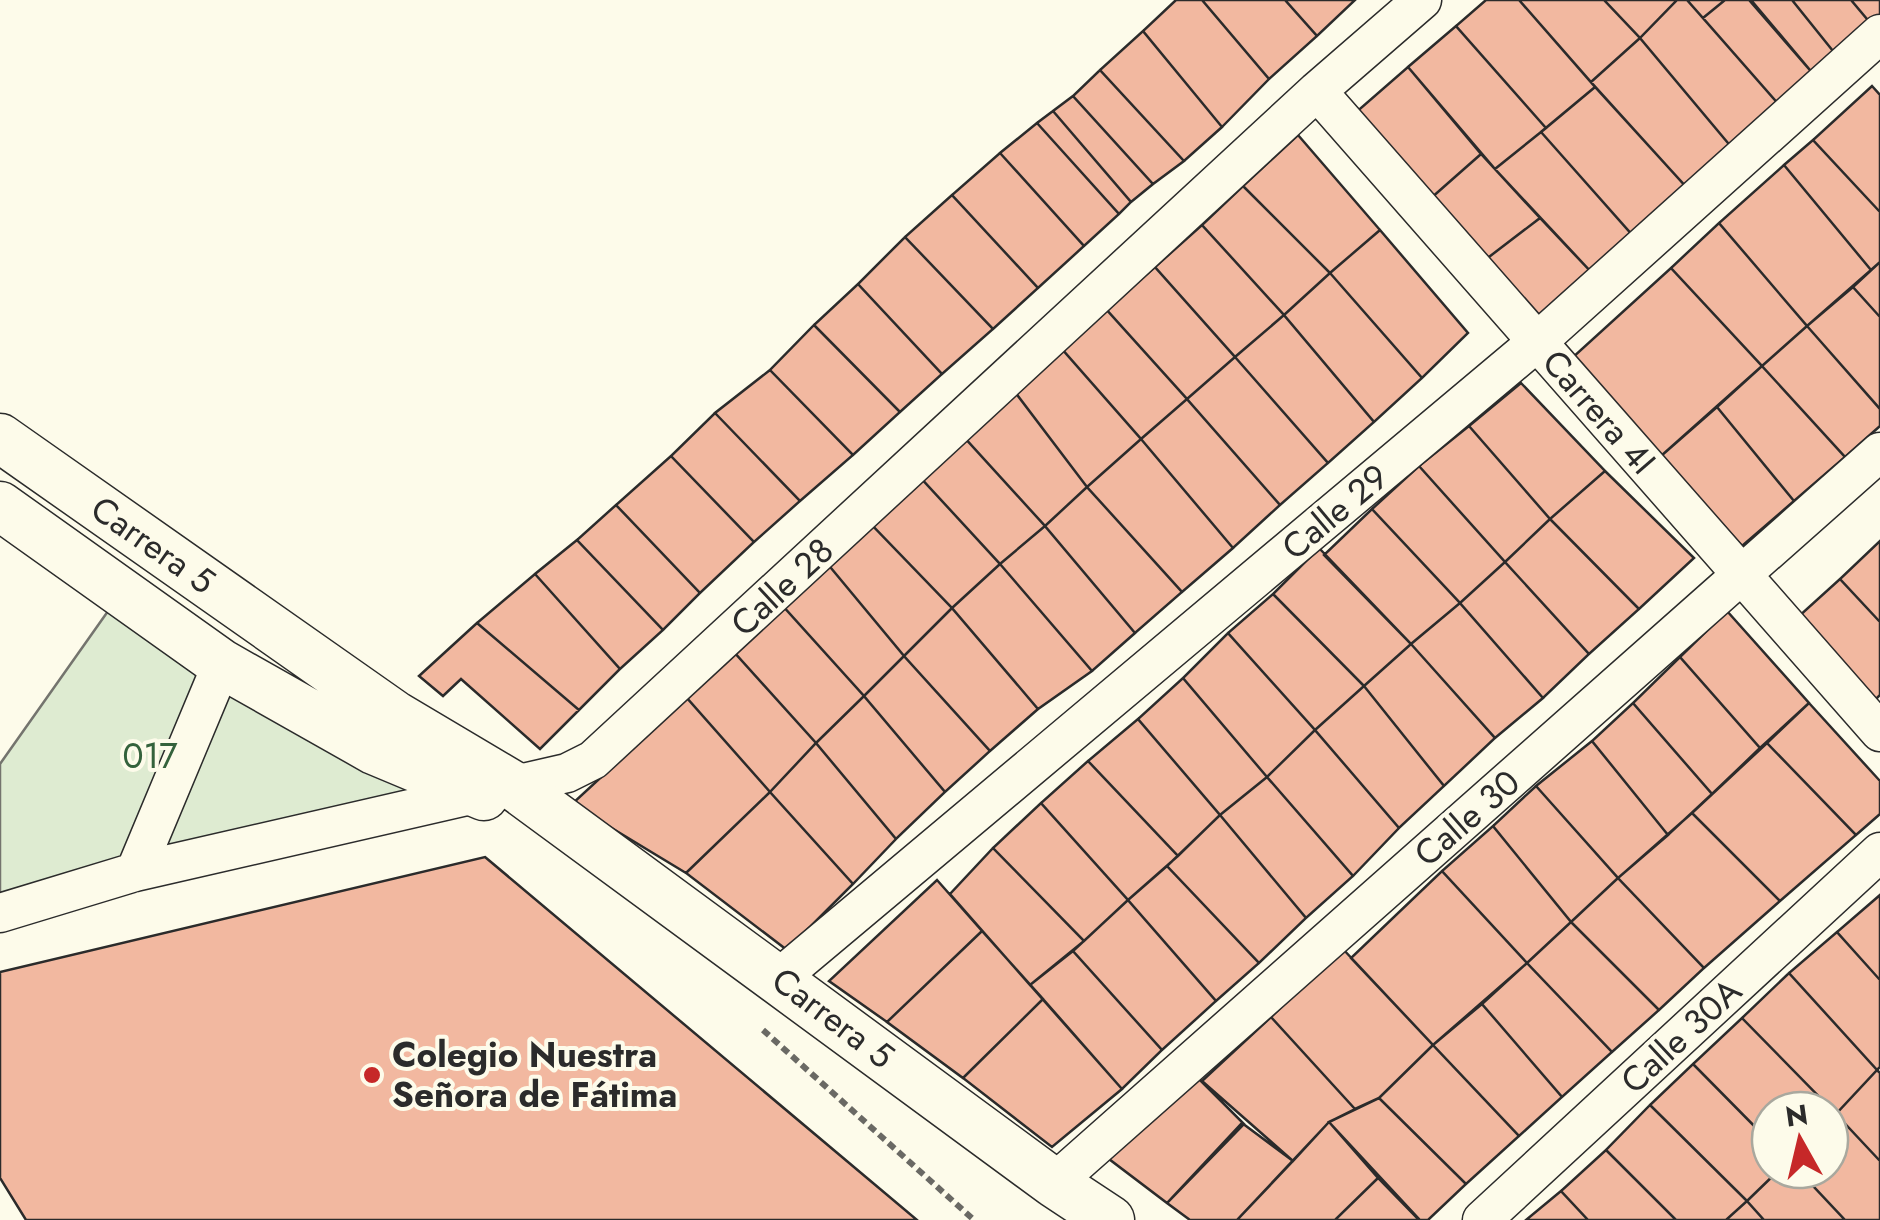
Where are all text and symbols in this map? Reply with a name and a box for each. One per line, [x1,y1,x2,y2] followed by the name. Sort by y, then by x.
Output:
[1531,339,1667,485] street label: Carrera 4I
[1271,453,1399,571] street label: Calle 29
[81,484,225,606] street label: Carrera 5
[719,526,845,648] street label: Calle 28
[122,731,178,781] park label: 017
[1403,758,1531,878] street label: Calle 30
[761,955,905,1081] street label: Carrera 5
[1610,967,1752,1105] street label: Calle 30A
[392,1030,677,1120] place label: Colegio Nuestra Señora de Fátima
[361,1064,383,1086] marker: Colegio Nuestra Señora de Fátima
[1750,1090,1850,1190] north arrow
[1783,1094,1810,1138] text: N

